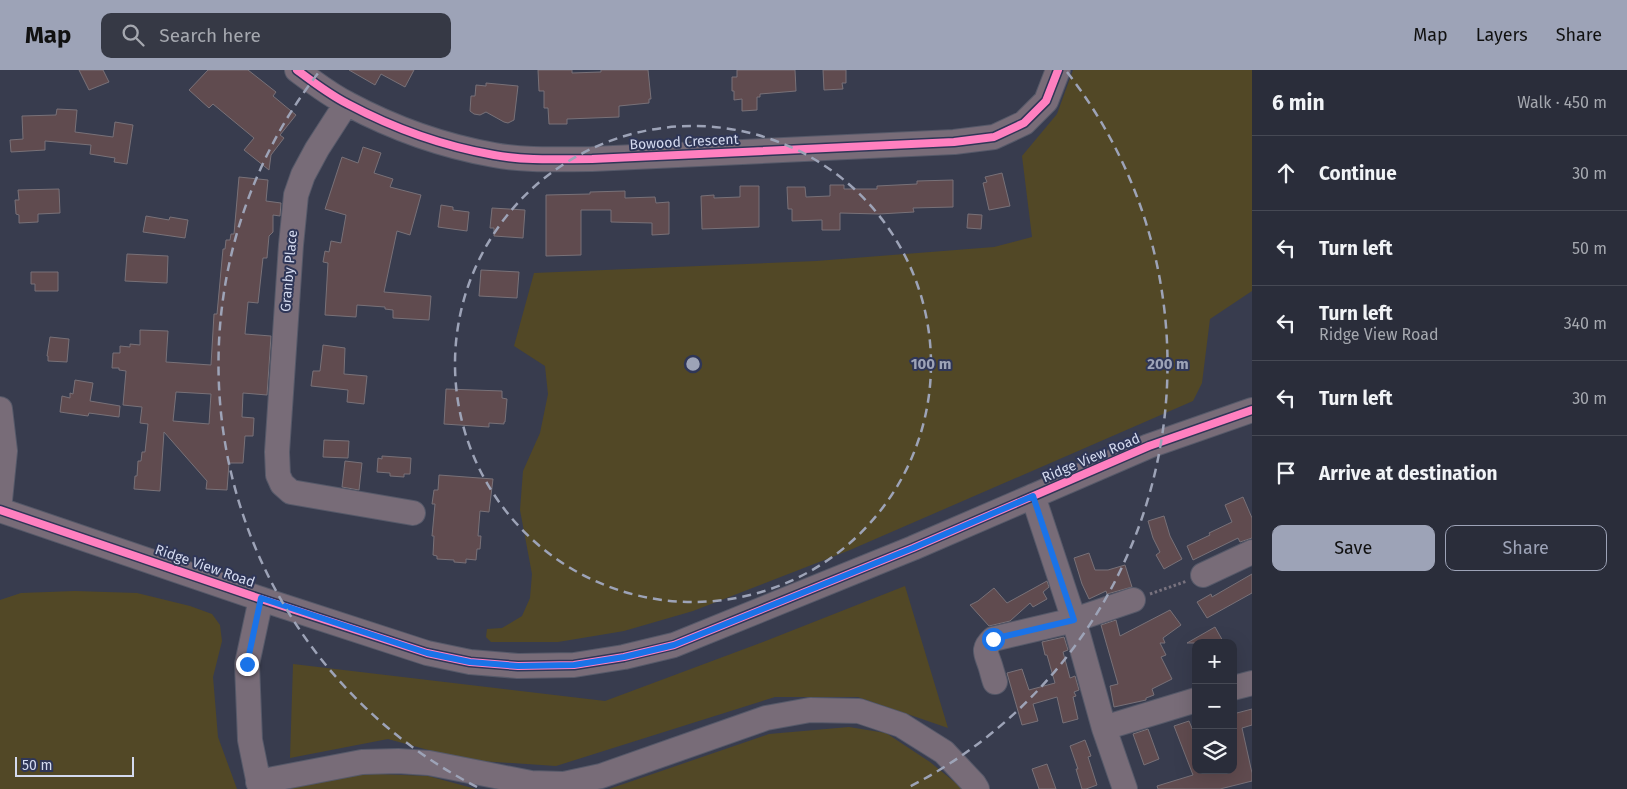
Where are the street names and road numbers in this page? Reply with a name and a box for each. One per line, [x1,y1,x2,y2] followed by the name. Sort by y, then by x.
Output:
[629,131,740,153] street label: Bowood Crescent
[277,229,301,313] street label: Granby Place
[1040,430,1142,486] street label: Ridge View Road
[153,541,257,591] street label: Ridge View Road

